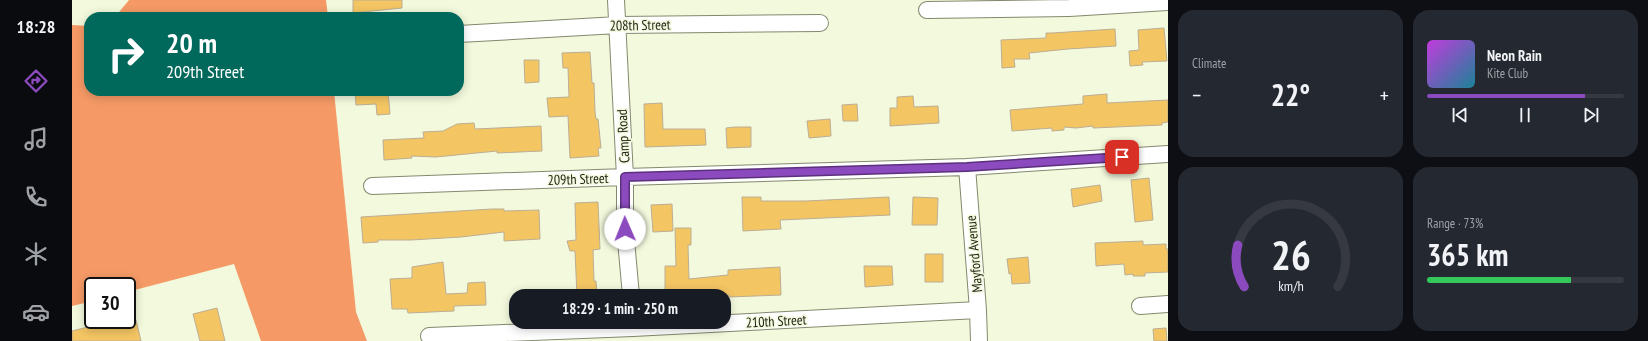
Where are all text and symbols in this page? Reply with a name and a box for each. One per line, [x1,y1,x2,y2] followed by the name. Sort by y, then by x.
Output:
[17,15,55,38] text: 18:28
[609,15,671,35] street label: 208th Street
[166,24,217,61] text: 20 m
[100,28,152,80] icon: right
[1487,46,1542,65] text: Neon Rain
[1192,55,1226,72] text: Climate
[166,60,244,83] text: 209th Street
[1487,65,1528,82] text: Kite Club
[22,67,50,95] icon: directions
[1271,75,1310,114] text: 22°
[1192,81,1201,109] text: −
[1380,81,1389,109] text: +
[1449,104,1471,126] icon: previous
[1514,104,1536,126] icon: pause
[1580,104,1602,126] icon: next
[613,109,633,163] street label: Camp Road
[22,125,50,153] icon: music
[1105,140,1139,174] pin
[1111,146,1133,168] icon: arrive
[547,169,609,189] street label: 209th Street
[22,183,50,211] icon: phone
[604,208,646,250] position arrow
[962,215,986,293] street label: Mayford Avenue
[1427,215,1483,232] text: Range · 73%
[1271,228,1310,281] text: 26
[1427,235,1508,274] text: 365 km
[22,240,50,268] icon: climate
[1278,275,1303,294] text: km/h
[84,277,136,329] speed limit sign: 30
[22,298,50,326] icon: car
[562,299,678,318] text: 18:29 · 1 min · 250 m
[745,310,807,332] street label: 210th Street

